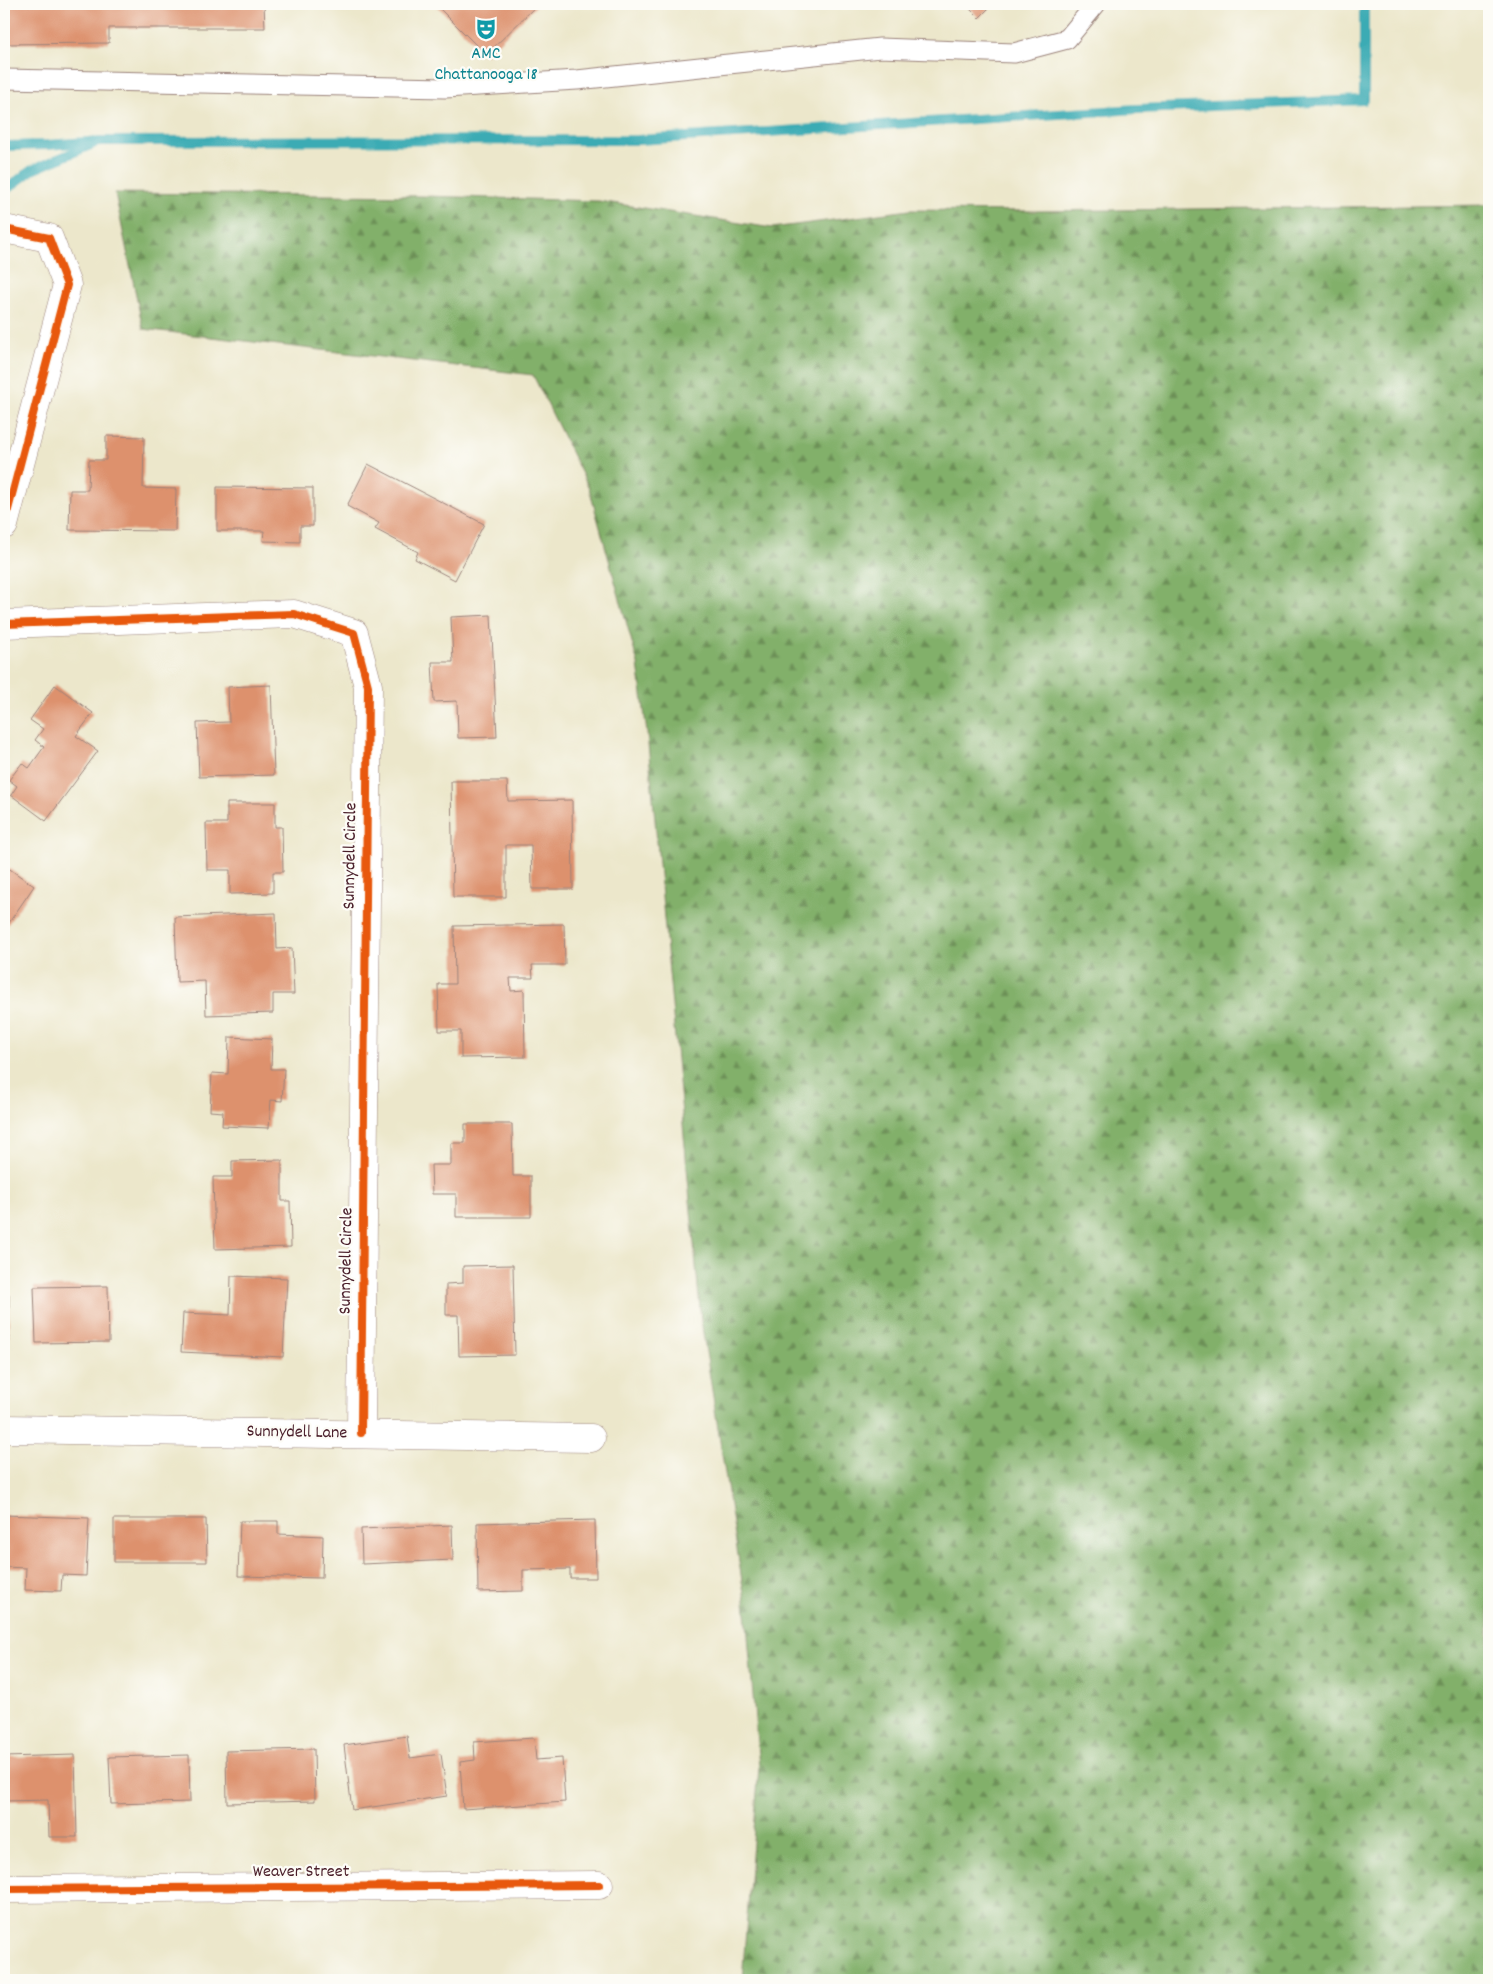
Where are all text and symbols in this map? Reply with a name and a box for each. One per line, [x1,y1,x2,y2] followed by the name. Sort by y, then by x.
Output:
[473,16,499,42] theatre icon: AMC Chattanooga 18
[434,42,538,88] place label: AMC Chattanooga 18
[338,802,364,910] street label: Sunnydell Circle
[334,1207,360,1315] street label: Sunnydell Circle
[246,1420,348,1446] street label: Sunnydell Lane
[253,1860,350,1885] street label: Weaver Street

